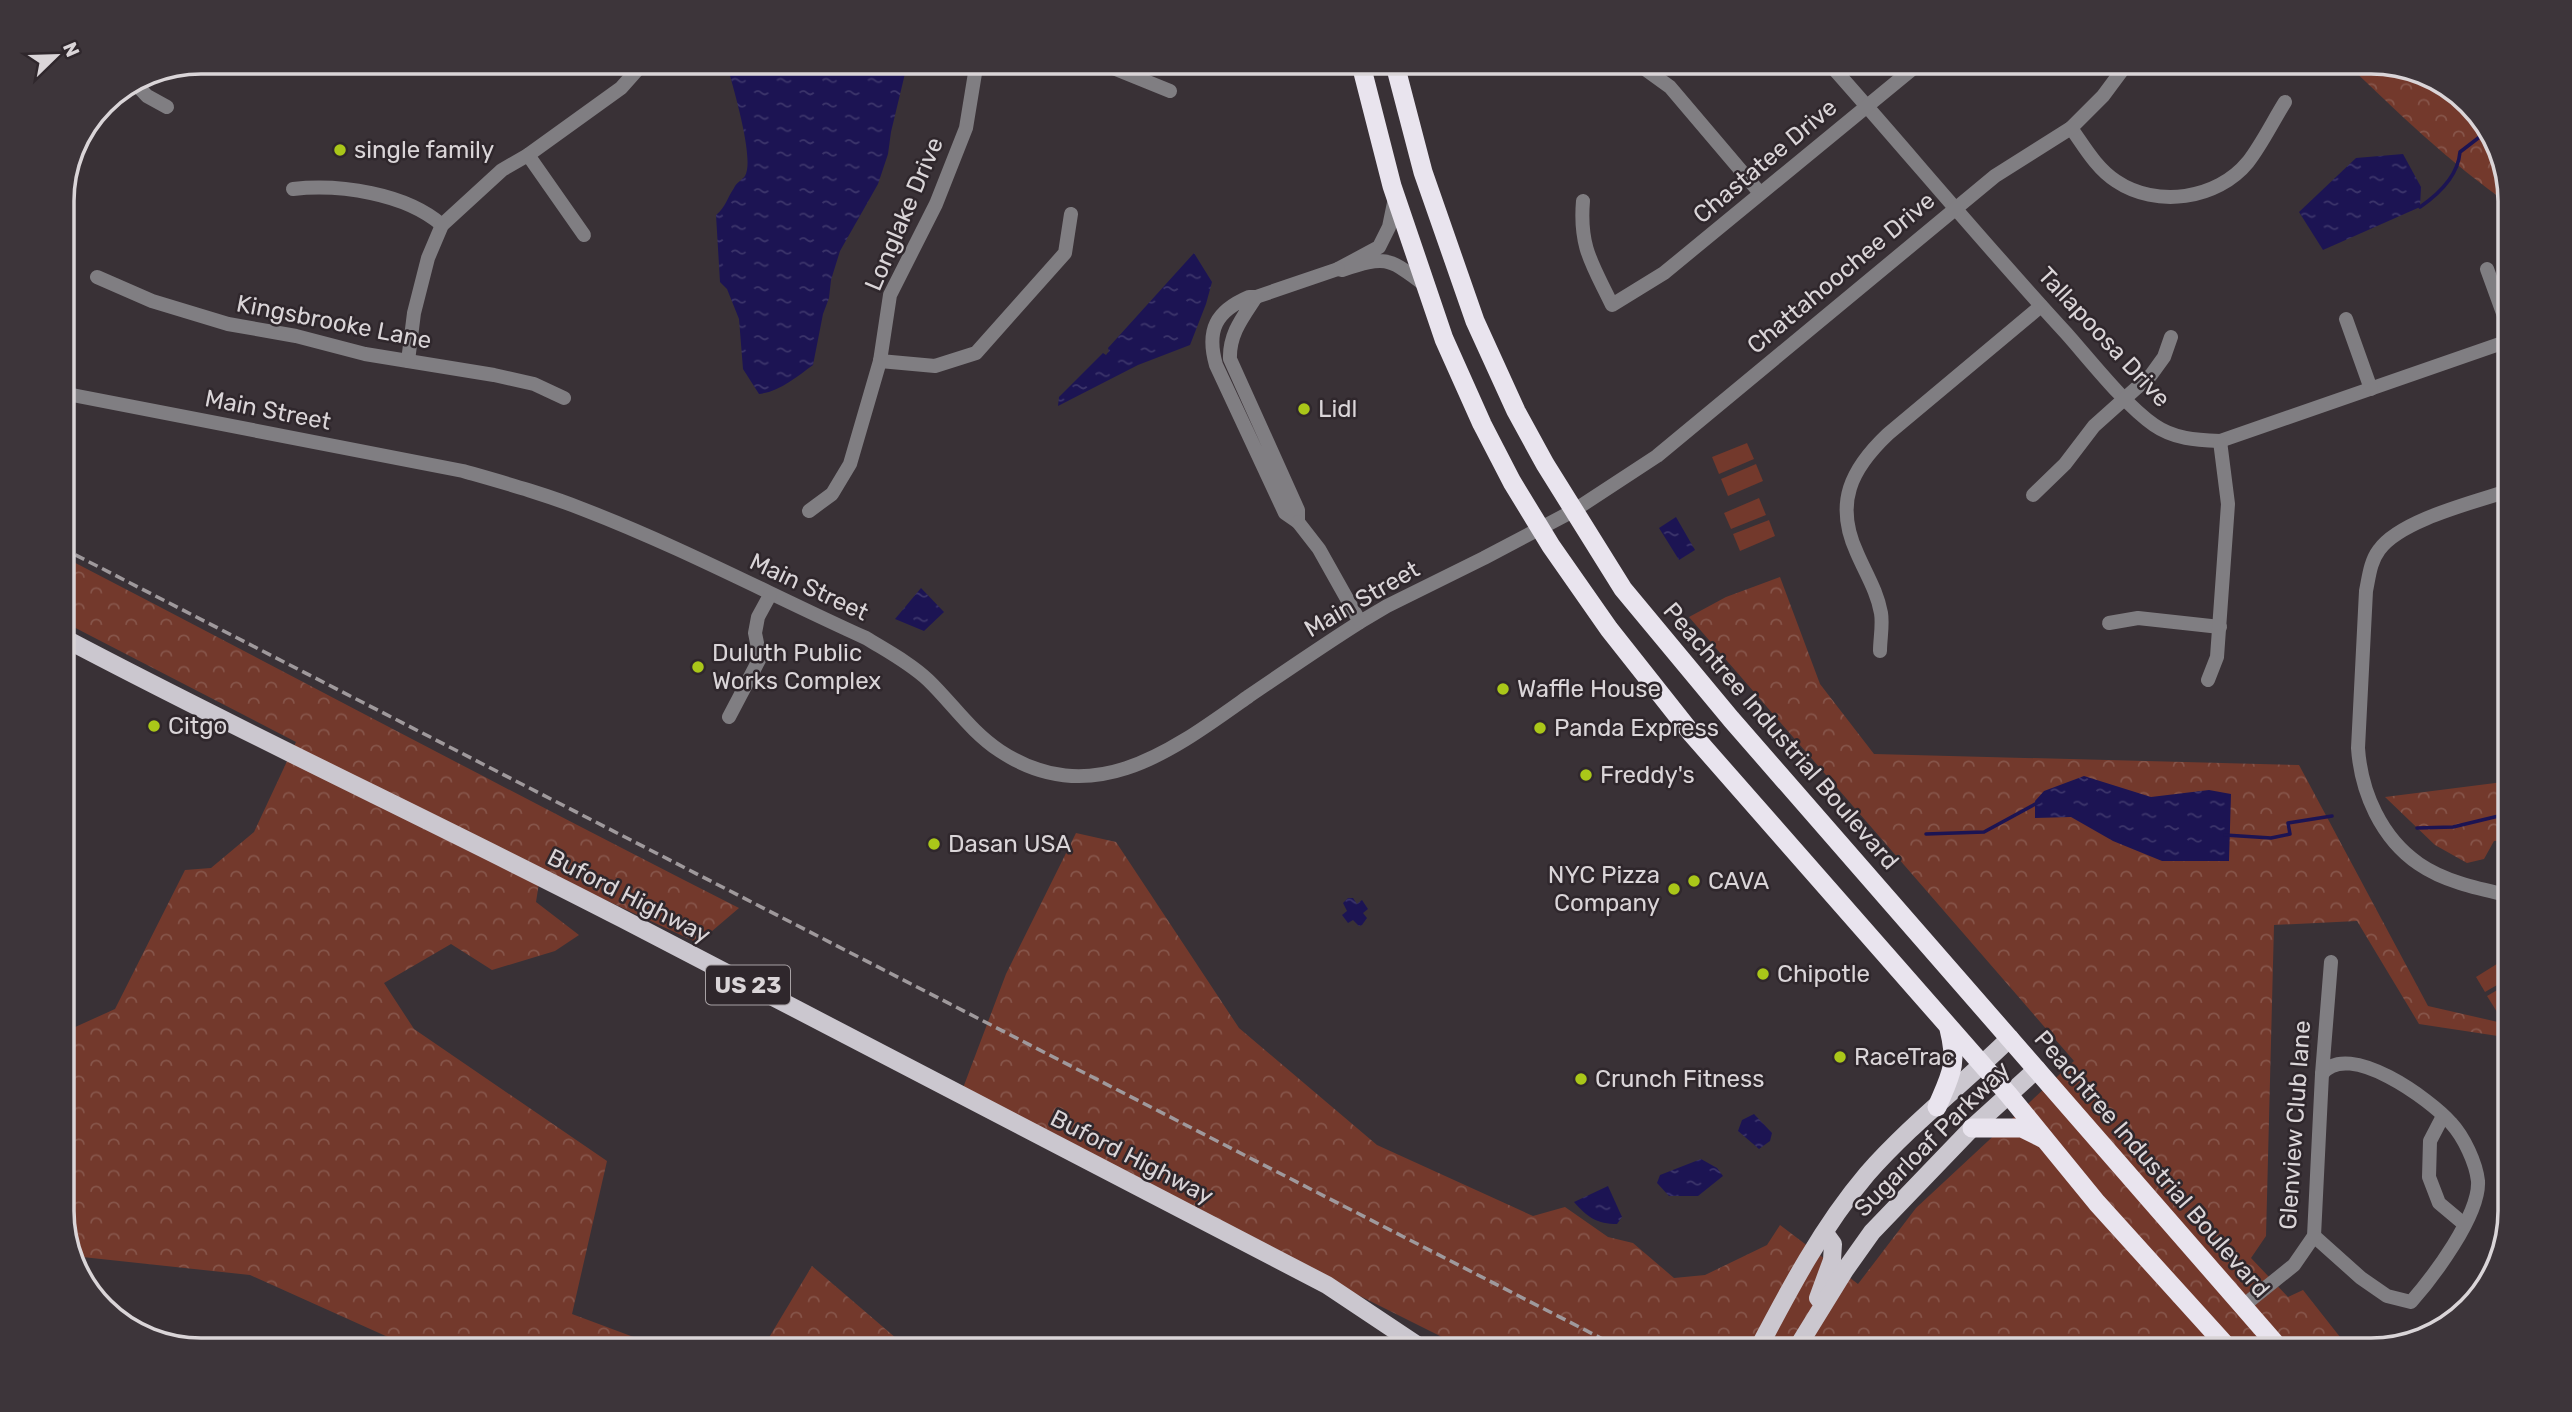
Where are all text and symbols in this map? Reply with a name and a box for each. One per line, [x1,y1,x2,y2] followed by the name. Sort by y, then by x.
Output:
[21,21,91,91] north arrow
[58,39,84,60] text: N
[1688,93,1842,229] street label: Chastatee Drive
[859,133,949,295] street label: Longlake Drive
[354,136,494,164] place label: single family
[332,142,348,158] marker: single family
[1741,186,1941,360] street label: Chattahoochee Drive
[2032,261,2176,413] street label: Tallapoosa Drive
[234,289,434,355] street label: Kingsbrooke Lane
[203,384,333,436] street label: Main Street
[1318,395,1357,423] place label: Lidl
[1296,401,1312,417] marker: Lidl
[745,547,873,627] street label: Main Street
[1300,555,1424,643] street label: Main Street
[1657,597,1905,875] street label: Peachtree Industrial Boulevard
[712,639,881,695] place label: Duluth Public Works Complex
[690,659,706,675] marker: Duluth Public Works Complex
[1517,675,1661,703] place label: Waffle House
[1495,681,1511,697] marker: Waffle House
[168,712,227,740] place label: Citgo
[1554,714,1719,742] place label: Panda Express
[146,718,162,734] marker: Citgo
[1532,720,1548,736] marker: Panda Express
[1600,761,1695,789] place label: Freddy's
[1578,767,1594,783] marker: Freddy's
[948,830,1071,858] place label: Dasan USA
[926,836,942,852] marker: Dasan USA
[543,843,715,949] street label: Buford Highway
[1548,861,1660,917] place label: NYC Pizza Company
[1708,867,1769,895] place label: CAVA
[1686,873,1702,889] marker: CAVA
[1666,881,1682,897] marker: NYC Pizza Company
[1777,960,1870,988] place label: Chipotle
[706,966,790,1004] road number: US 23
[1755,966,1771,982] marker: Chipotle
[2274,1019,2316,1231] street label: Glenview Club lane
[2028,1025,2276,1303] street label: Peachtree Industrial Boulevard
[1854,1043,1955,1071] place label: RaceTrac
[1832,1049,1848,1065] marker: RaceTrac
[1848,1055,2016,1223] street label: Sugarloaf Parkway
[1595,1065,1765,1093] place label: Crunch Fitness
[1573,1071,1589,1087] marker: Crunch Fitness
[1046,1104,1218,1210] street label: Buford Highway

